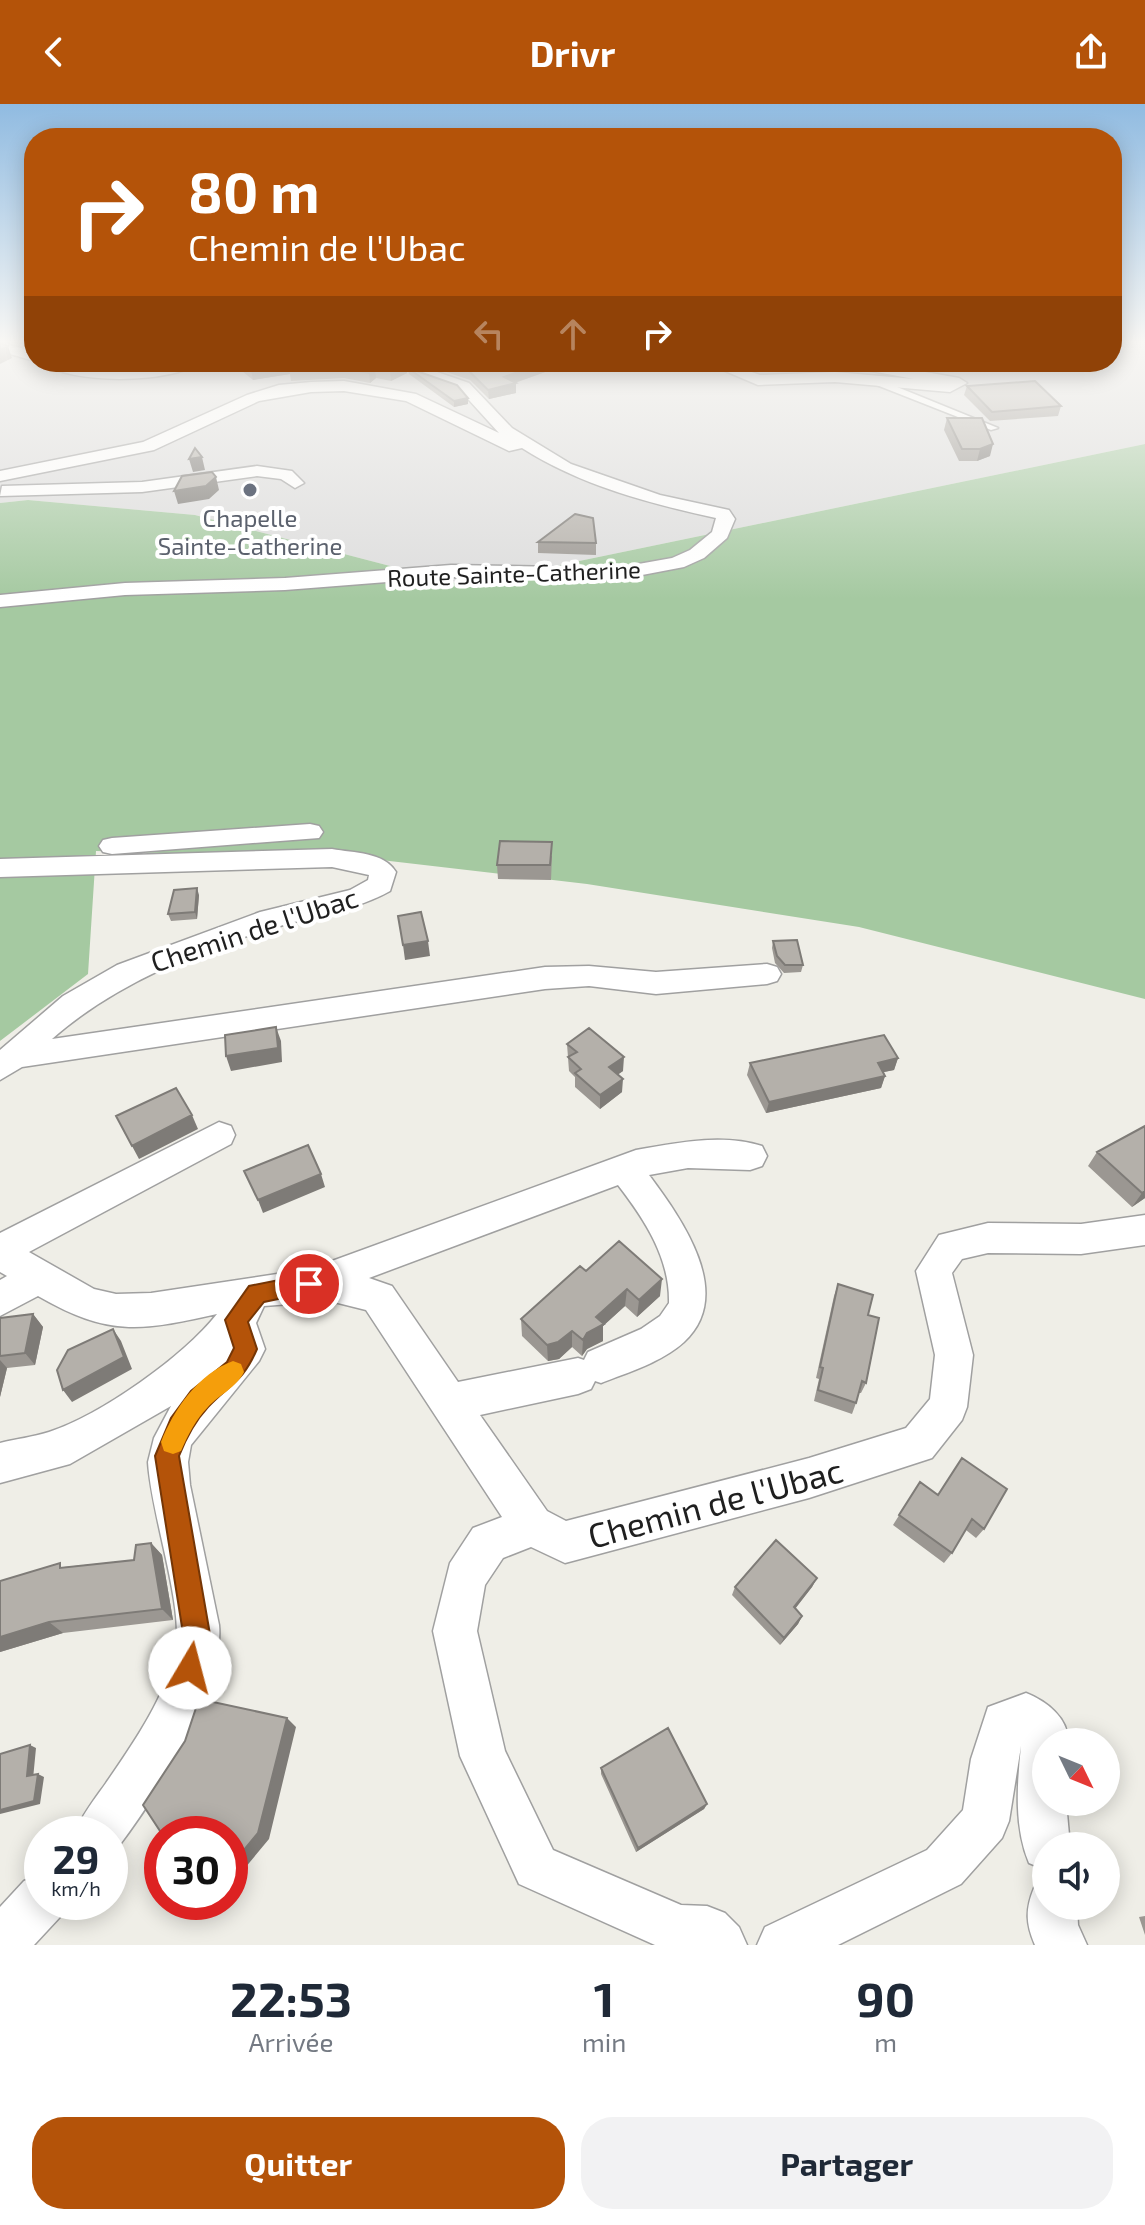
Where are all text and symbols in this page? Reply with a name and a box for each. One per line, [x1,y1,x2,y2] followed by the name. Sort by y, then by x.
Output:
[32,30,76,74] icon: back
[1069,30,1113,74] icon: share
[530,31,615,74] text: Drivr
[188,157,320,224] text: 80 m
[56,160,160,264] icon: right
[188,225,466,268] text: Chemin de l'Ubac
[467,312,511,356] icon: left
[551,312,595,356] icon: ahead
[635,312,679,356] icon: right
[241,481,259,499] marker: Chapelle Sainte-Catherine
[158,503,342,560] place label: Chapelle Sainte-Catherine
[387,554,641,592] street label: Route Sainte-Catherine
[146,879,362,979] street label: Chemin de l'Ubac
[275,1250,343,1318] pin
[287,1262,331,1306] icon: arrive
[583,1448,847,1556] street label: Chemin de l'Ubac
[148,1626,232,1710] position arrow
[1032,1728,1120,1816] north arrow
[1032,1728,1120,1920] map controls
[144,1816,248,1920] speed limit sign: 30
[1032,1832,1120,1920] button: sound
[53,1834,99,1882] text: 29
[51,1876,101,1900] text: km/h
[230,1969,352,2027] text: 22:53
[594,1969,614,2027] text: 1
[856,1969,915,2027] text: 90
[248,2026,333,2057] text: Arrivée
[582,2026,626,2057] text: min
[874,2026,897,2057] text: m
[32,2117,565,2209] button: Quitter
[581,2117,1113,2209] button: Partager

